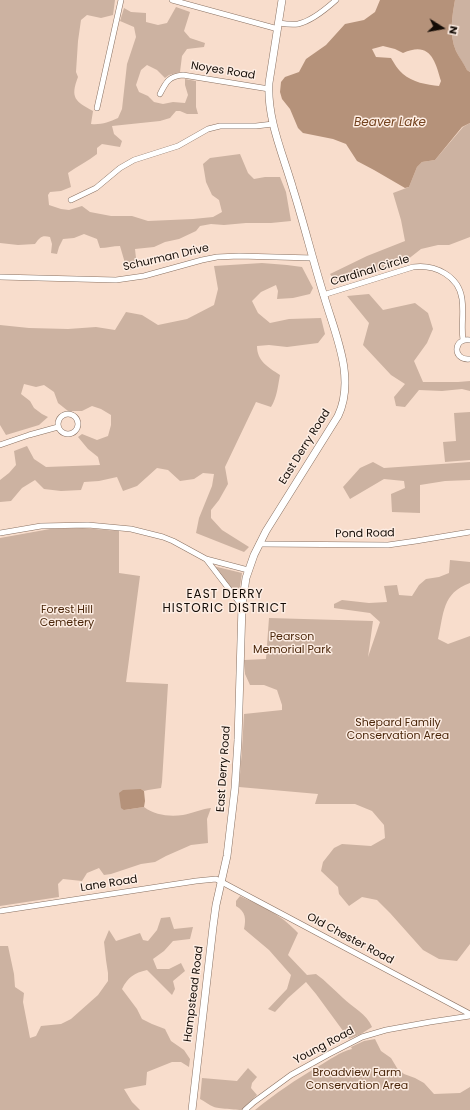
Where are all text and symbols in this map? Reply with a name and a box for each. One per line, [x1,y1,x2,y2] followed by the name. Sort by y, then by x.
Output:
[422,8,462,48] north arrow
[445,25,462,36] text: N
[190,59,256,83] street label: Noyes Road
[354,116,426,130] water label: Beaver Lake
[122,242,210,274] street label: Schurman Drive
[329,253,411,289] street label: Cardinal Circle
[277,407,333,487] street label: East Derry Road
[335,527,395,541] street label: Pond Road
[163,588,287,616] district label: EAST DERRY HISTORIC DISTRICT
[40,603,94,629] park label: Forest Hill Cemetery
[253,630,331,656] park label: Pearson Memorial Park
[347,716,449,742] park label: Shepard Family Conservation Area
[214,725,234,813] street label: East Derry Road
[80,873,138,895] street label: Lane Road
[304,911,396,967] street label: Old Chester Road
[182,945,206,1043] street label: Hampstead Road
[292,1025,356,1067] street label: Young Road
[306,1066,408,1092] park label: Broadview Farm Conservation Area

